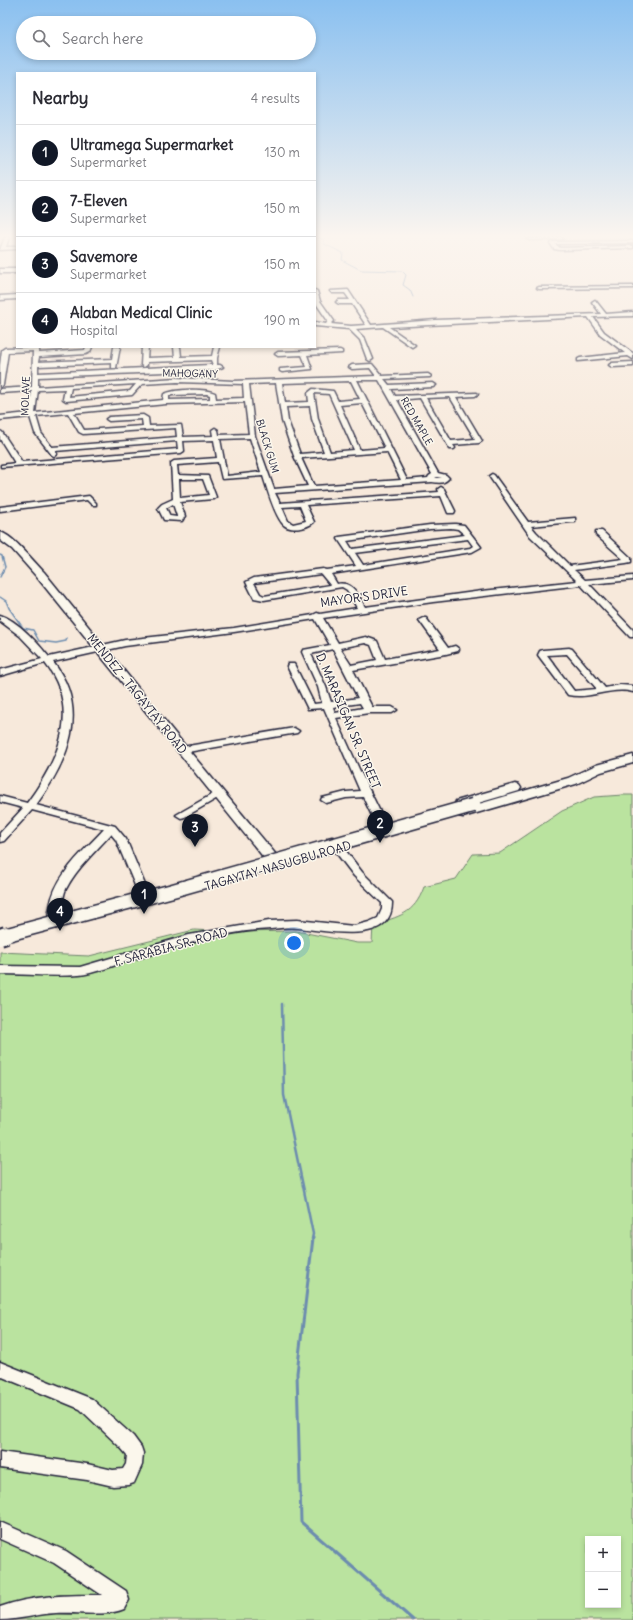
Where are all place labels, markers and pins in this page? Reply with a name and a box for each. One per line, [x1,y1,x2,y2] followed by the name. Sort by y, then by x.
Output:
[367,810,393,843] pin: 2
[182,814,208,847] pin: 3
[131,881,157,914] pin: 1
[47,898,73,931] pin: 4

